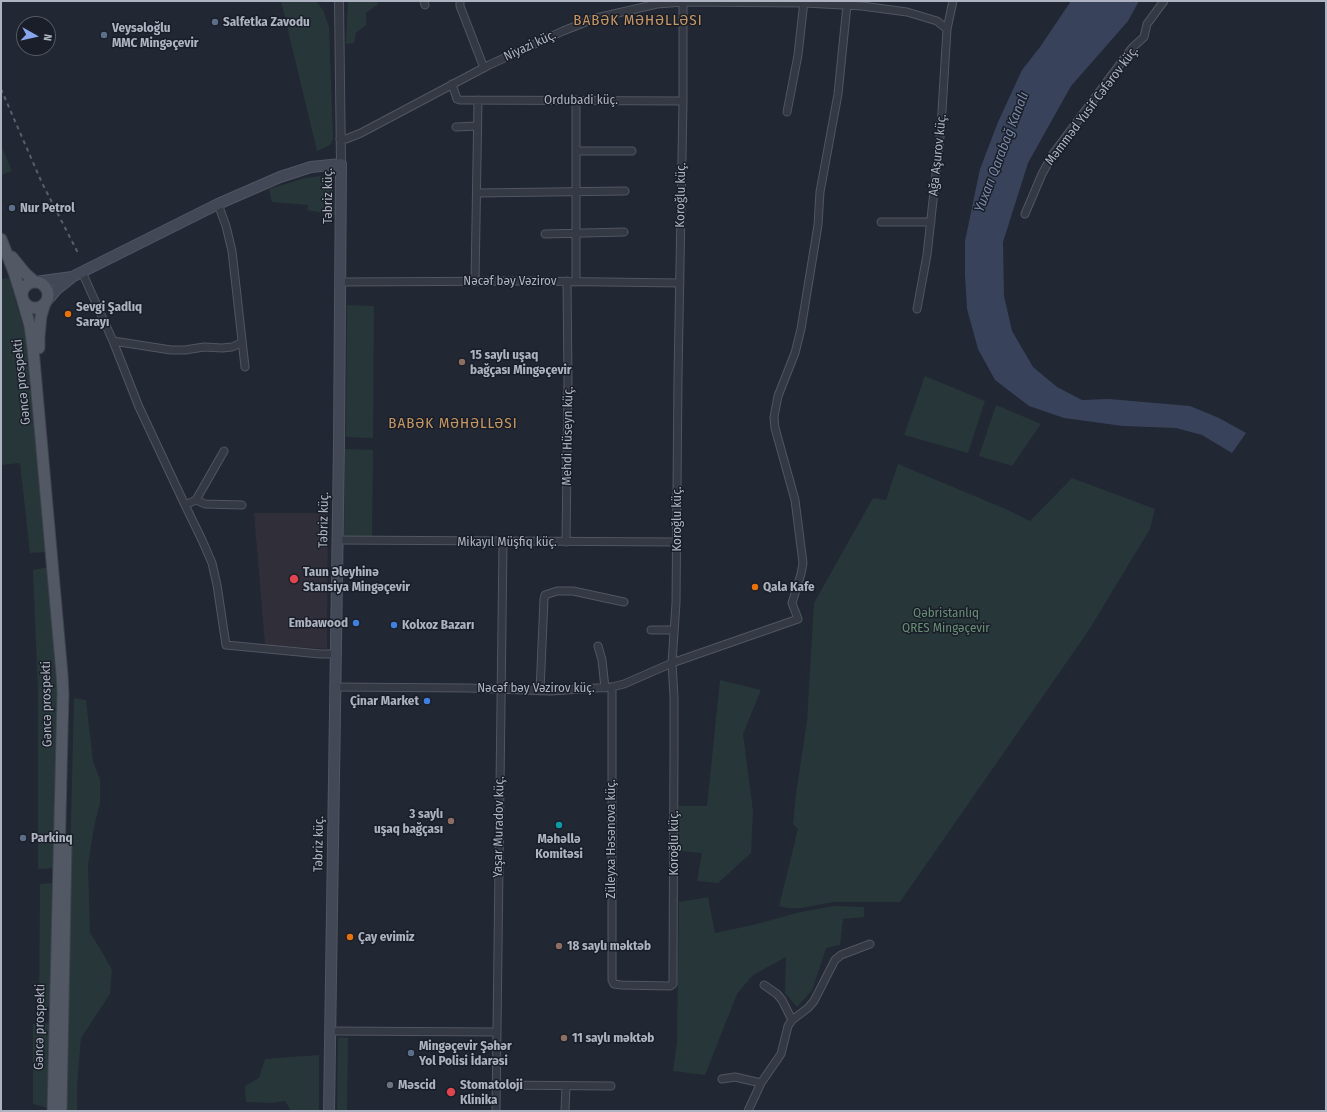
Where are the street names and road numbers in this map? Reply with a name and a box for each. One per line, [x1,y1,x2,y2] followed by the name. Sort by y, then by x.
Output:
[501,27,559,65] street label: Niyazi küç.
[1042,43,1142,169] street label: Məmməd Yusif Cəfərov küç.
[544,92,618,108] street label: Ordubadi küç.
[926,113,950,197] street label: Ağa Aşurov küç.
[673,162,689,228] street label: Koroğlu küç.
[320,168,336,224] street label: Təbriz küç.
[463,273,557,289] street label: Nəcəf bəy Vəzirov
[10,338,34,426] street label: Gəncə prospekti
[559,386,577,486] street label: Mehdi Hüseyn küç.
[669,486,685,552] street label: Koroğlu küç.
[316,492,332,548] street label: Təbriz küç.
[457,534,557,550] street label: Mikayıl Müşfiq küç.
[38,661,56,747] street label: Gəncə prospekti
[477,680,595,696] street label: Nəcəf bəy Vəzirov küç.
[490,776,508,878] street label: Yaşar Muradov küç.
[603,779,619,899] street label: Züleyxa Həsənova küç.
[666,810,682,876] street label: Koroğlu küç.
[311,816,327,872] street label: Təbriz küç.
[31,984,49,1070] street label: Gəncə prospekti

